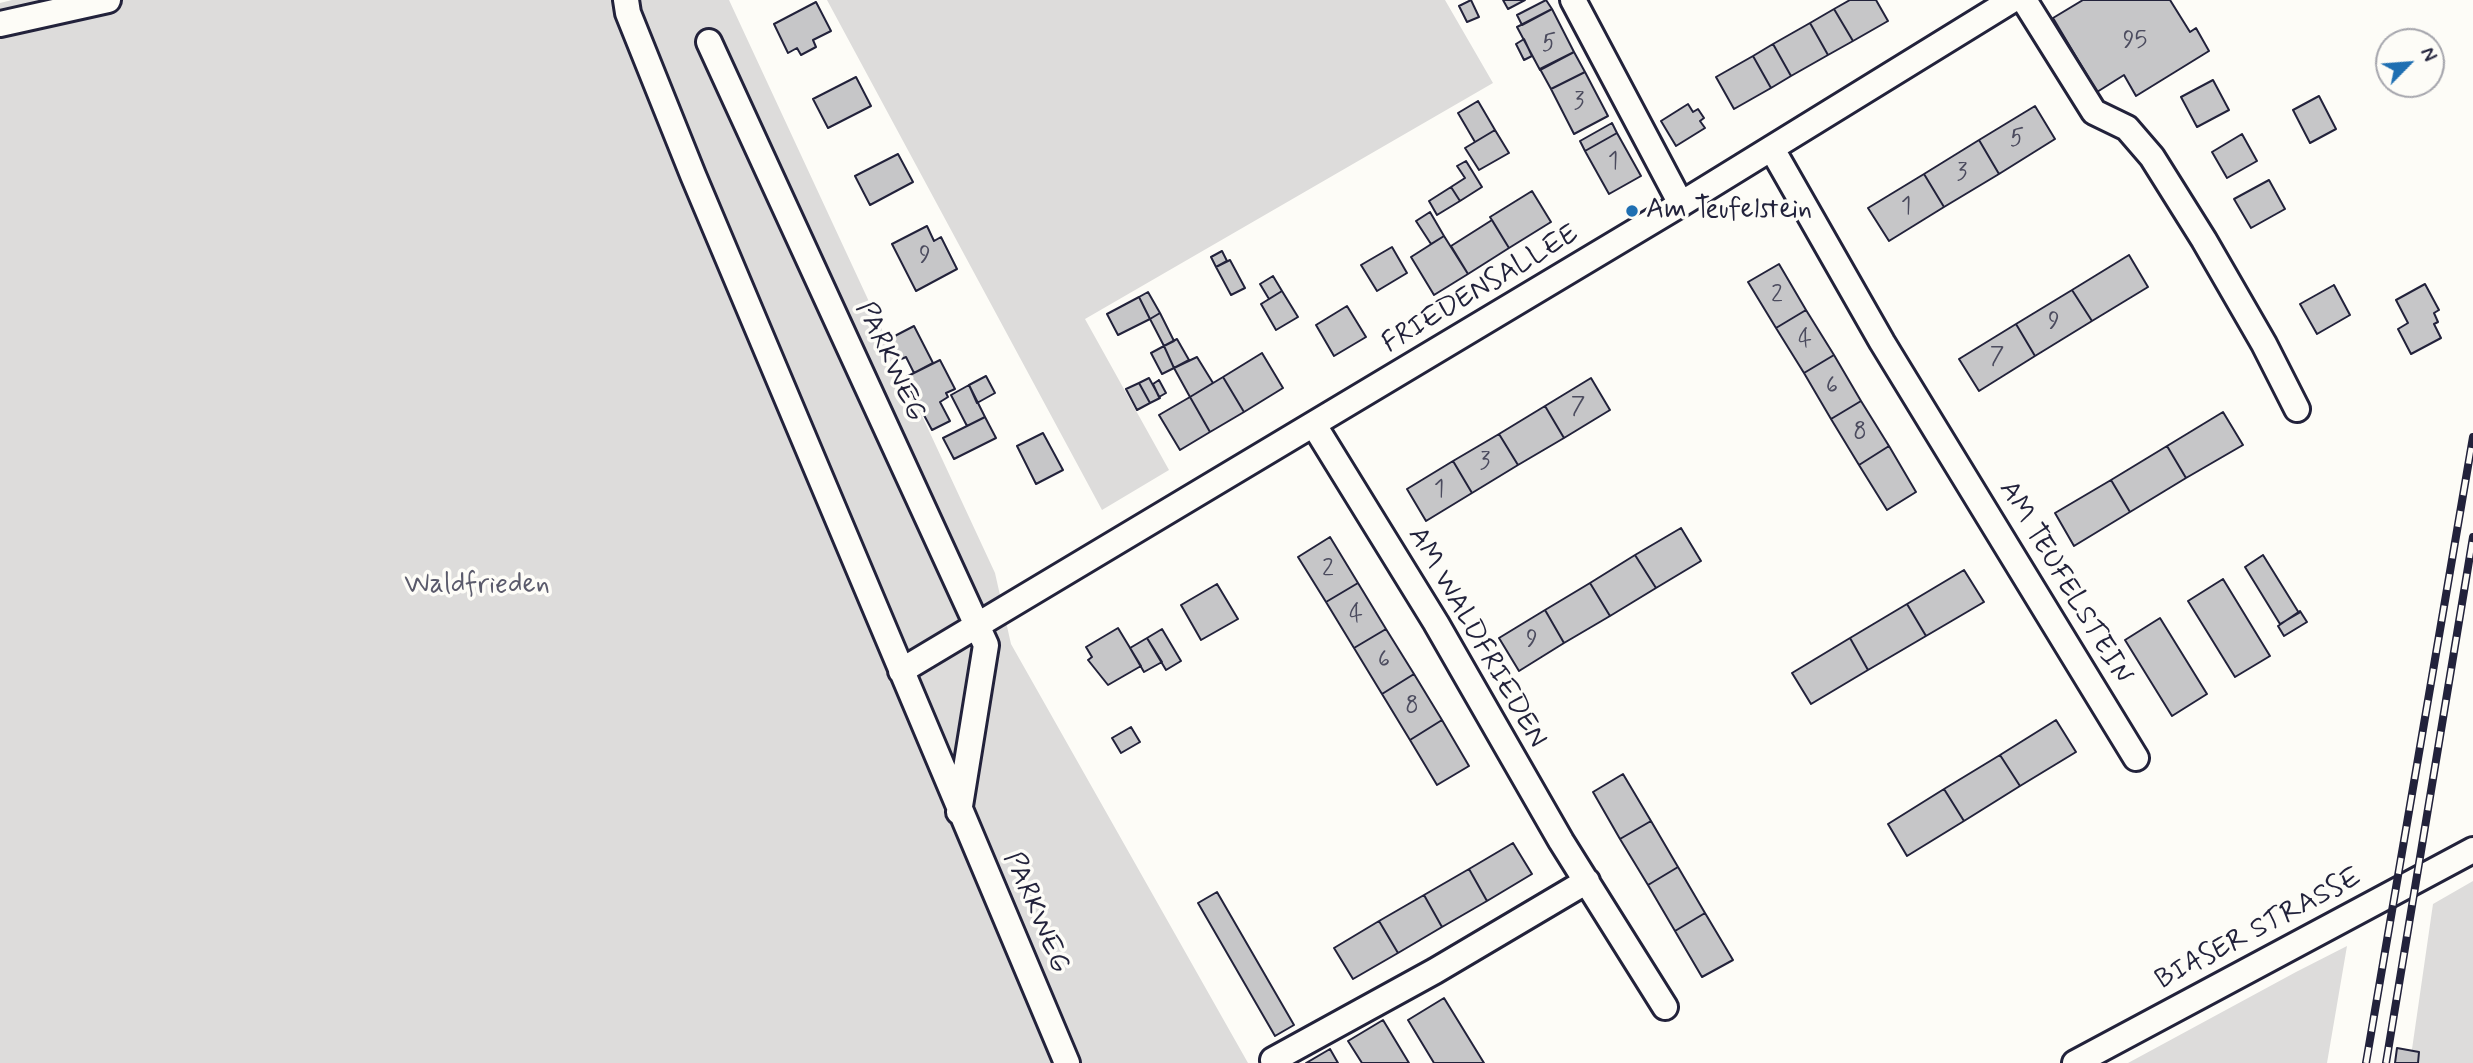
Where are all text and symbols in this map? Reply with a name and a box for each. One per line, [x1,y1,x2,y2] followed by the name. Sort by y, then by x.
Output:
[2123,28,2147,56] house number: 95
[2375,28,2445,98] north arrow
[1542,31,1556,59] house number: 5
[2414,44,2442,66] text: N
[1574,89,1584,117] house number: 3
[2010,126,2024,154] house number: 5
[1608,149,1618,177] house number: 1
[1957,160,1967,188] house number: 3
[1646,194,1812,228] place label: Am Teufelstein
[1901,194,1911,222] house number: 1
[1624,203,1640,219] marker: Am Teufelstein
[1377,218,1585,362] street label: FRIEDENSALLEE
[919,243,931,271] house number: 9
[1771,282,1783,310] house number: 2
[847,297,931,427] street label: PARKWEG
[2048,309,2060,337] house number: 9
[1798,327,1812,355] house number: 4
[1990,344,2004,372] house number: 7
[1826,373,1838,401] house number: 6
[1571,394,1585,422] house number: 7
[1853,419,1867,447] house number: 8
[1480,449,1490,477] house number: 3
[1990,475,2138,691] street label: AM TEUFELSTEIN
[1434,477,1444,505] house number: 1
[1399,522,1553,754] street label: AM WALDFRIEDEN
[1322,556,1334,584] house number: 2
[404,569,550,603] park label: Waldfrieden
[1349,602,1363,630] house number: 4
[1526,627,1538,655] house number: 9
[1378,647,1390,675] house number: 6
[1405,693,1419,721] house number: 8
[994,847,1076,979] street label: PARKWEG
[2150,862,2368,998] street label: BIASER STRASSE

